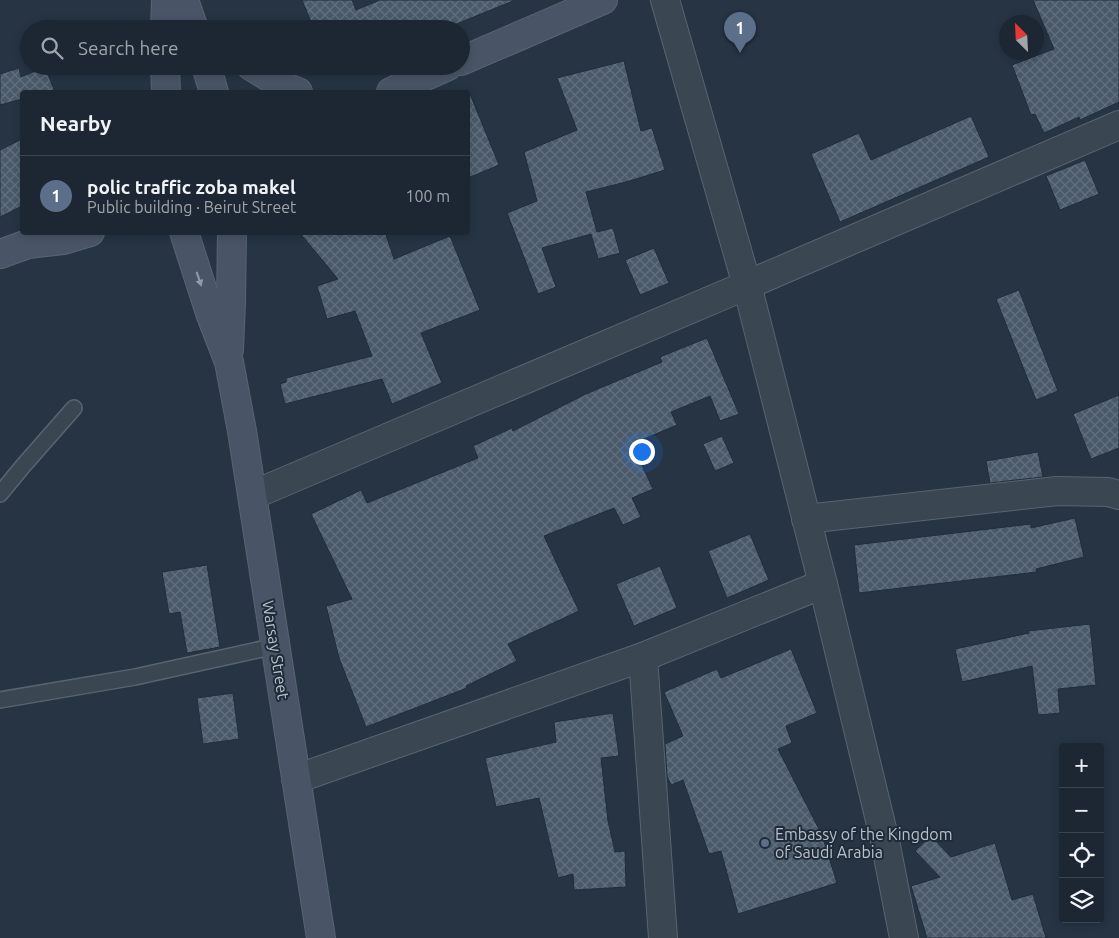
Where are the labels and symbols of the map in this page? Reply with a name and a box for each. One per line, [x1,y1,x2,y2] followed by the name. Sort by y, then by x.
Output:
[724,12,756,53] pin: 1
[999,15,1044,60] north arrow
[195,272,203,287] one-way arrow
[629,439,655,465] your location
[259,599,293,701] street label: Warsay Street
[775,825,953,861] place label: Embassy of the Kingdom of Saudi Arabia
[759,837,771,849] marker: Embassy of the Kingdom of Saudi Arabia

